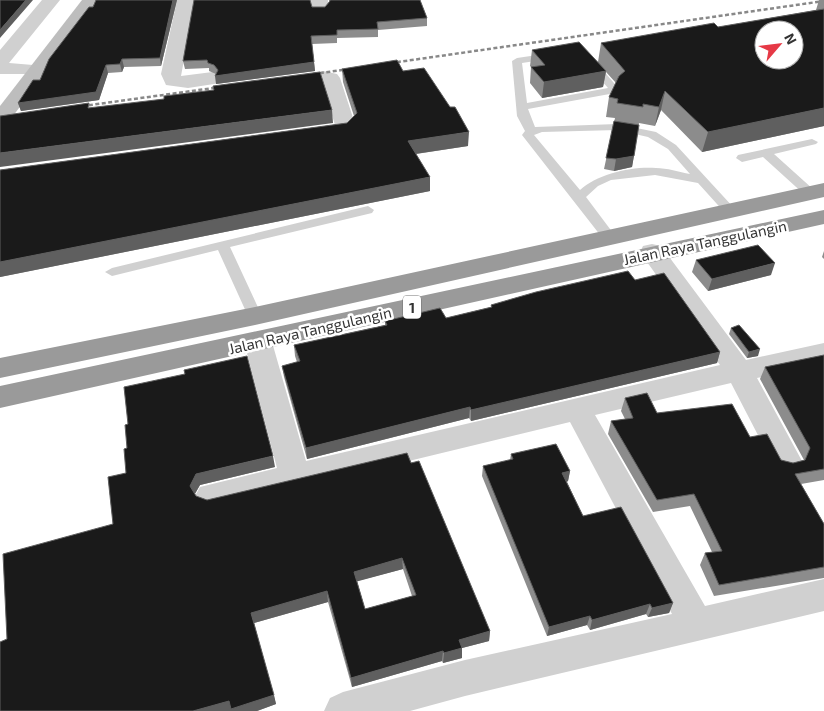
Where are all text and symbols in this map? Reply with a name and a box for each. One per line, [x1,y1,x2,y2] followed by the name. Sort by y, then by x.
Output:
[754,20,804,70] north arrow
[781,30,801,47] text: N
[622,216,788,268] street label: Jalan Raya Tanggulangin
[403,296,421,318] road number: 1
[227,303,393,357] street label: Jalan Raya Tanggulangin

